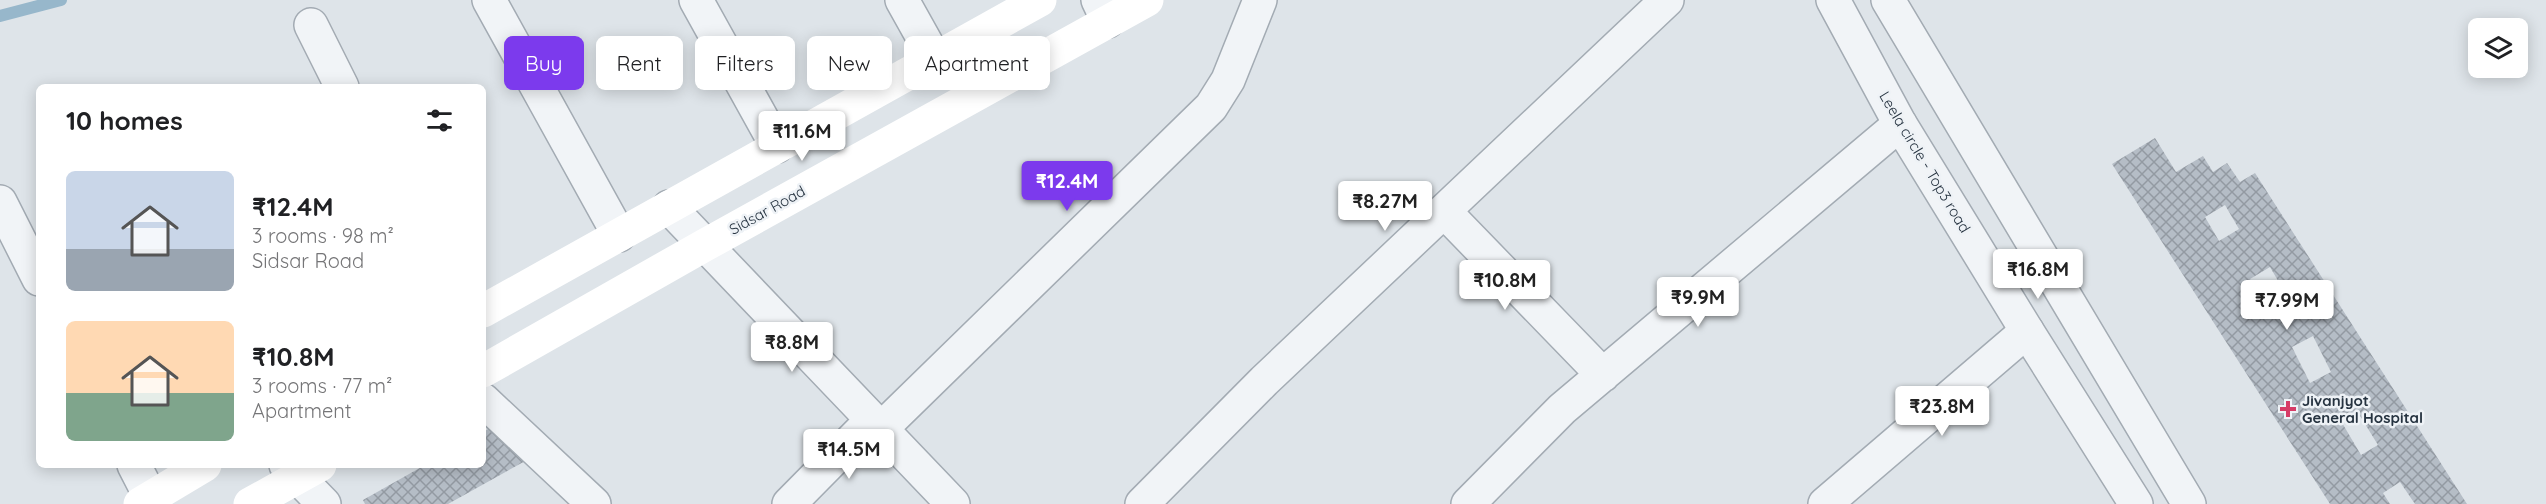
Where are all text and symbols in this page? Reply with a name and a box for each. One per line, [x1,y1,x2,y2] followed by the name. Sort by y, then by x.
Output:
[2468,18,2528,78] map controls
[2468,18,2528,78] button: layers
[504,36,584,90] chip: Buy
[596,36,683,90] chip: Rent
[695,36,795,90] chip: Filters
[807,36,892,90] chip: New
[904,36,1050,90] chip: Apartment
[1875,88,1975,236] street label: Leela circle - Top3 road
[66,104,183,137] text: 10 homes
[423,104,456,137] icon: filters
[753,111,851,162] pin: ₹11.6M
[772,118,832,143] text: ₹11.6M
[1018,161,1116,212] pin: ₹12.4M
[1036,168,1098,193] text: ₹12.4M
[726,181,808,239] street label: Sidsar Road
[1336,181,1434,232] pin: ₹8.27M
[1352,188,1418,213] text: ₹8.27M
[252,190,334,223] text: ₹12.4M
[114,195,186,267] icon: home
[252,223,394,248] text: 3 rooms · 98 m²
[252,248,364,273] text: Sidsar Road
[1989,249,2087,300] pin: ₹16.8M
[2007,256,2069,281] text: ₹16.8M
[1456,260,1554,311] pin: ₹10.8M
[1473,267,1537,292] text: ₹10.8M
[1656,277,1740,328] pin: ₹9.9M
[2238,280,2336,331] pin: ₹7.99M
[1671,284,1725,309] text: ₹9.9M
[2255,287,2319,312] text: ₹7.99M
[750,322,834,373] pin: ₹8.8M
[765,329,819,354] text: ₹8.8M
[252,340,334,373] text: ₹10.8M
[114,345,186,417] icon: home
[252,373,392,398] text: 3 rooms · 77 m²
[1893,386,1991,437] pin: ₹23.8M
[2302,391,2423,427] place label: Jivanjyot General Hospital
[1909,393,1975,418] text: ₹23.8M
[252,398,352,423] text: Apartment
[2279,400,2297,418] marker: Jivanjyot General Hospital
[800,429,898,480] pin: ₹14.5M
[817,436,881,461] text: ₹14.5M

